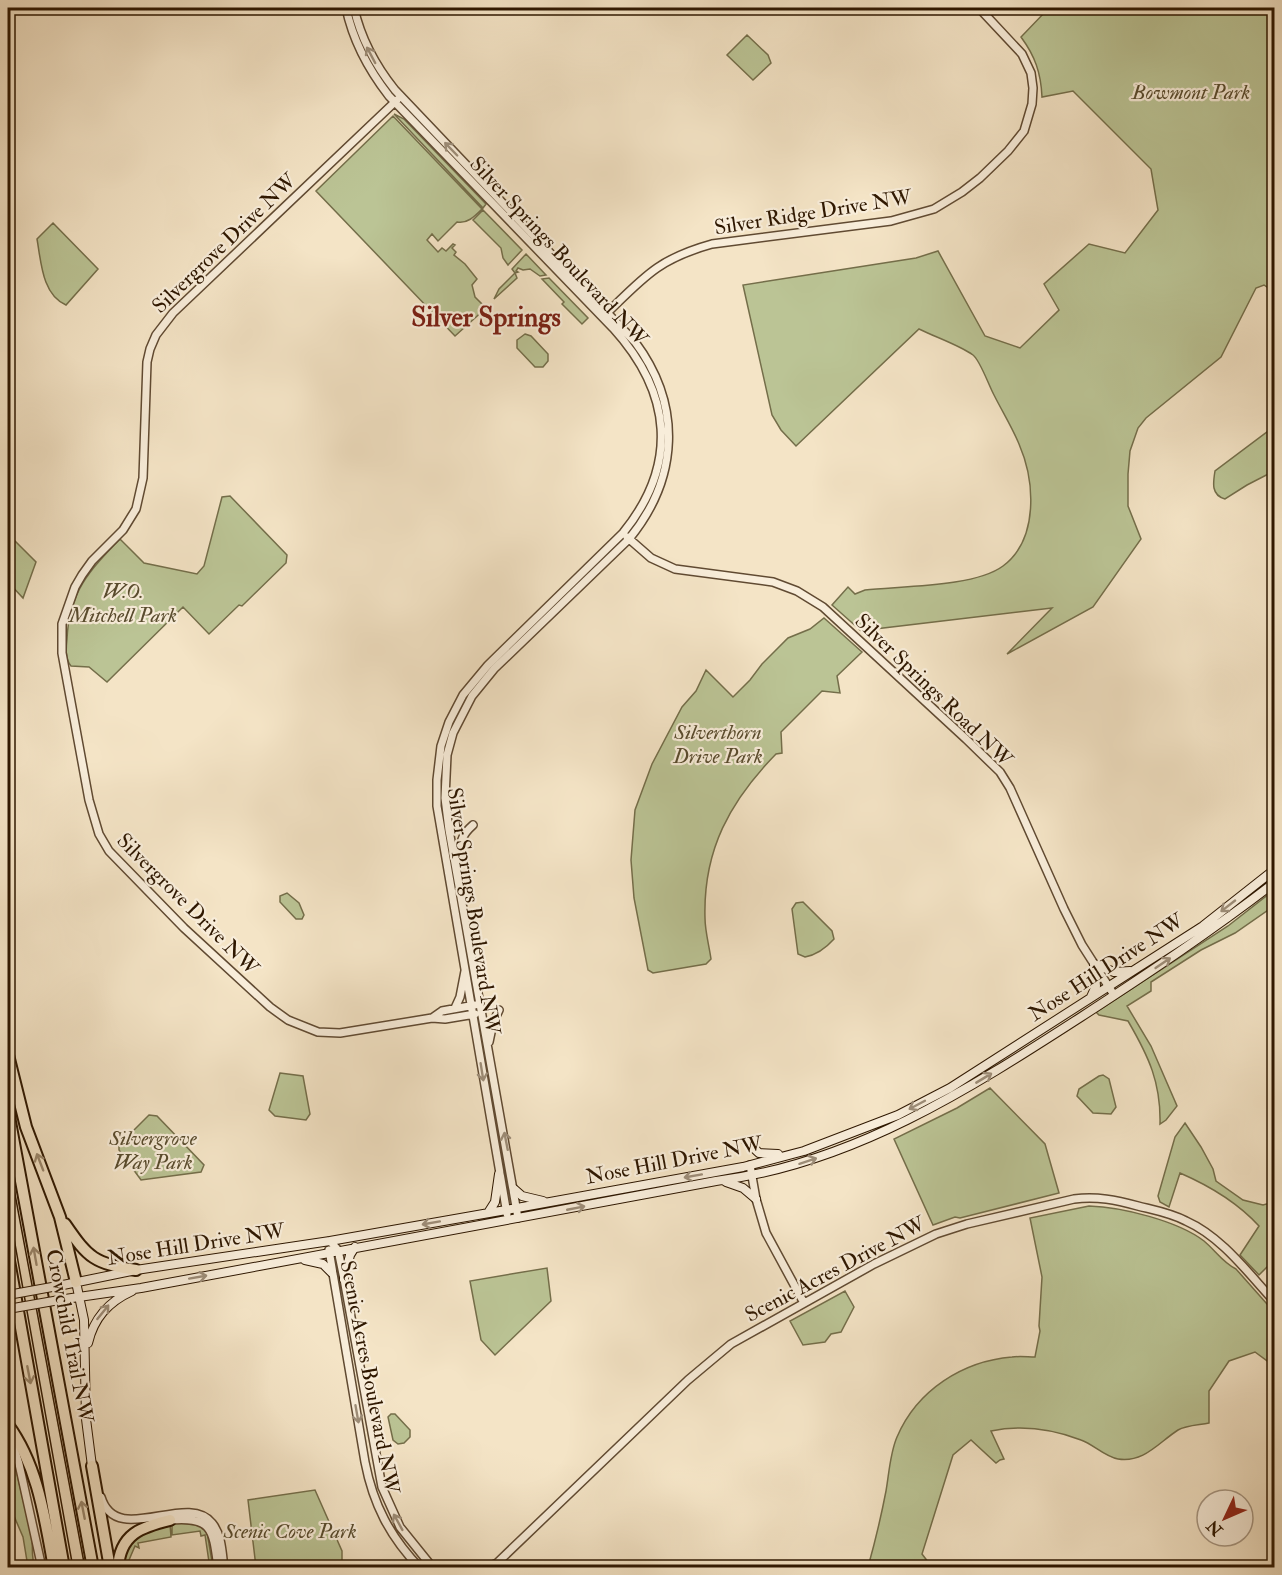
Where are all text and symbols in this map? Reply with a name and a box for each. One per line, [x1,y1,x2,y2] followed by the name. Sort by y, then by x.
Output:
[365,47,376,65] one-way arrow
[1131,79,1250,106] park label: Bowmont Park
[444,141,458,156] one-way arrow
[465,151,653,351] street label: Silver Springs Boulevard NW
[146,167,303,319] street label: Silvergrove Drive NW
[712,183,914,241] street label: Silver Ridge Drive NW
[411,301,561,333] district label: Silver Springs
[67,578,177,629] park label: W.O. Mitchell Park
[849,608,1019,773] street label: Silver Springs Road NW
[672,719,763,770] park label: Silverthorn Drive Park
[441,786,506,1037] street label: Silver Springs Boulevard NW
[111,827,265,982] street label: Silvergrove Drive NW
[1221,899,1237,912] one-way arrow
[1024,907,1189,1028] street label: Nose Hill Drive NW
[1154,957,1171,969] one-way arrow
[477,1062,488,1082] one-way arrow
[976,1072,993,1085] one-way arrow
[908,1100,926,1111] one-way arrow
[108,1125,198,1176] park label: Silvergrove Way Park
[583,1130,765,1191] street label: Nose Hill Drive NW
[500,1132,511,1152] one-way arrow
[33,1153,44,1172] one-way arrow
[799,1155,818,1166] one-way arrow
[683,1171,703,1182] one-way arrow
[566,1202,585,1213] one-way arrow
[740,1210,931,1328] street label: Scenic Acres Drive NW
[105,1217,287,1272] street label: Nose Hill Drive NW
[421,1218,441,1229] one-way arrow
[29,1247,40,1267] one-way arrow
[39,1247,100,1426] street label: Crowchild Trail NW
[334,1258,406,1497] street label: Scenic Acres Boulevard NW
[188,1271,207,1282] one-way arrow
[96,1305,110,1320] one-way arrow
[24,1364,35,1384] one-way arrow
[352,1403,363,1423] one-way arrow
[1195,1488,1255,1548] north arrow
[77,1501,88,1520] one-way arrow
[391,1513,403,1530] one-way arrow
[1202,1515,1228,1541] text: N
[222,1518,357,1545] park label: Scenic Cove Park

